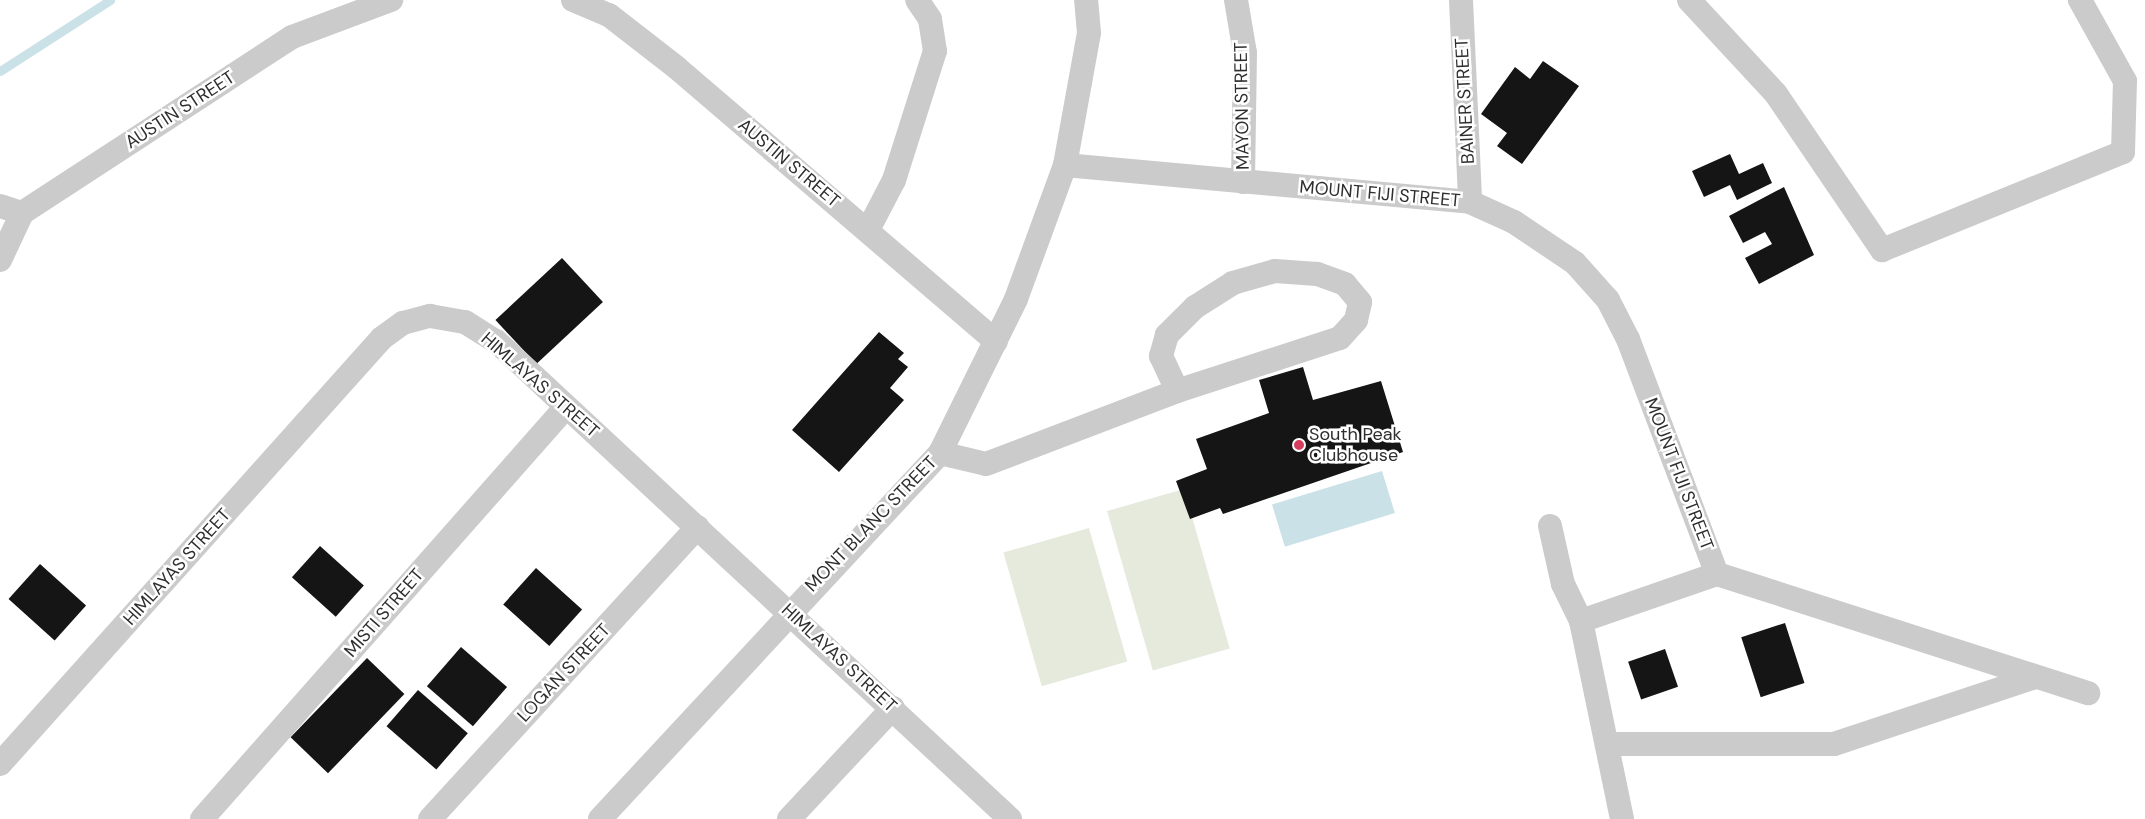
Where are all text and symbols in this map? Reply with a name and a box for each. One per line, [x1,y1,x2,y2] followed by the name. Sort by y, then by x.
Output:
[1451,37,1479,165] street label: BAINER STREET
[1230,42,1254,170] street label: MAYON STREET
[121,67,239,153] street label: AUSTIN STREET
[734,114,844,212] street label: AUSTIN STREET
[1299,176,1461,212] street label: MOUNT FIJI STREET
[477,328,603,442] street label: HIMLAYAS STREET
[1640,395,1718,553] street label: MOUNT FIJI STREET
[1309,424,1402,466] place label: South Peak Clubhouse
[1293,439,1305,451] marker: South Peak Clubhouse
[801,452,941,596] street label: MONT BLANC STREET
[119,504,235,630] street label: HIMLAYAS STREET
[340,564,428,662] street label: MISTI STREET
[777,599,901,717] street label: HIMLAYAS STREET
[513,619,615,727] street label: LOGAN STREET

